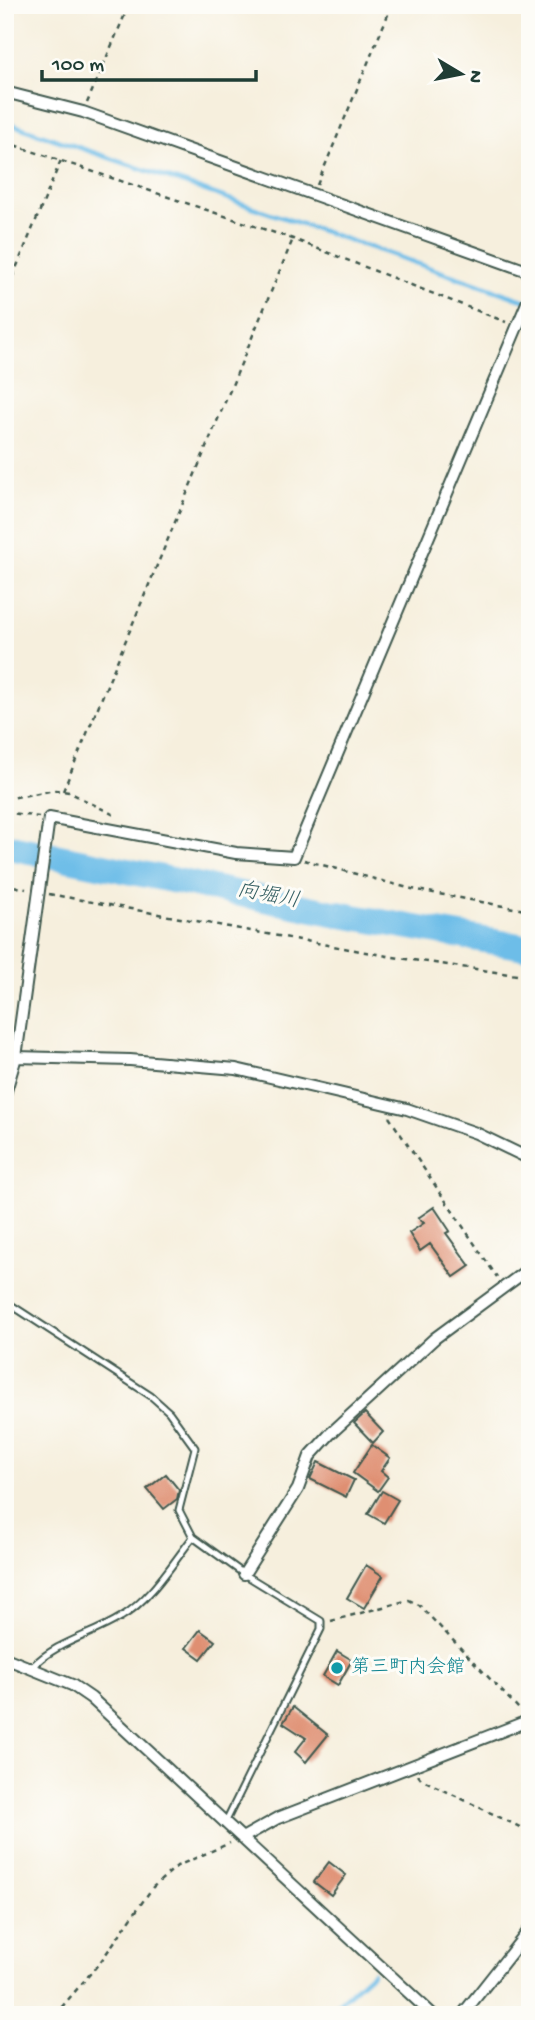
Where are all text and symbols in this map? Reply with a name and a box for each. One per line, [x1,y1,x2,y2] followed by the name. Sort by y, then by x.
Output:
[42,38,256,82] scale bar
[426,38,496,108] north arrow
[51,54,104,79] text: 100 m
[462,68,487,84] text: N
[235,877,302,915] water label: 向堀川
[351,1656,465,1680] place label: 第三町内会館
[329,1660,345,1676] marker: 第三町内会館

